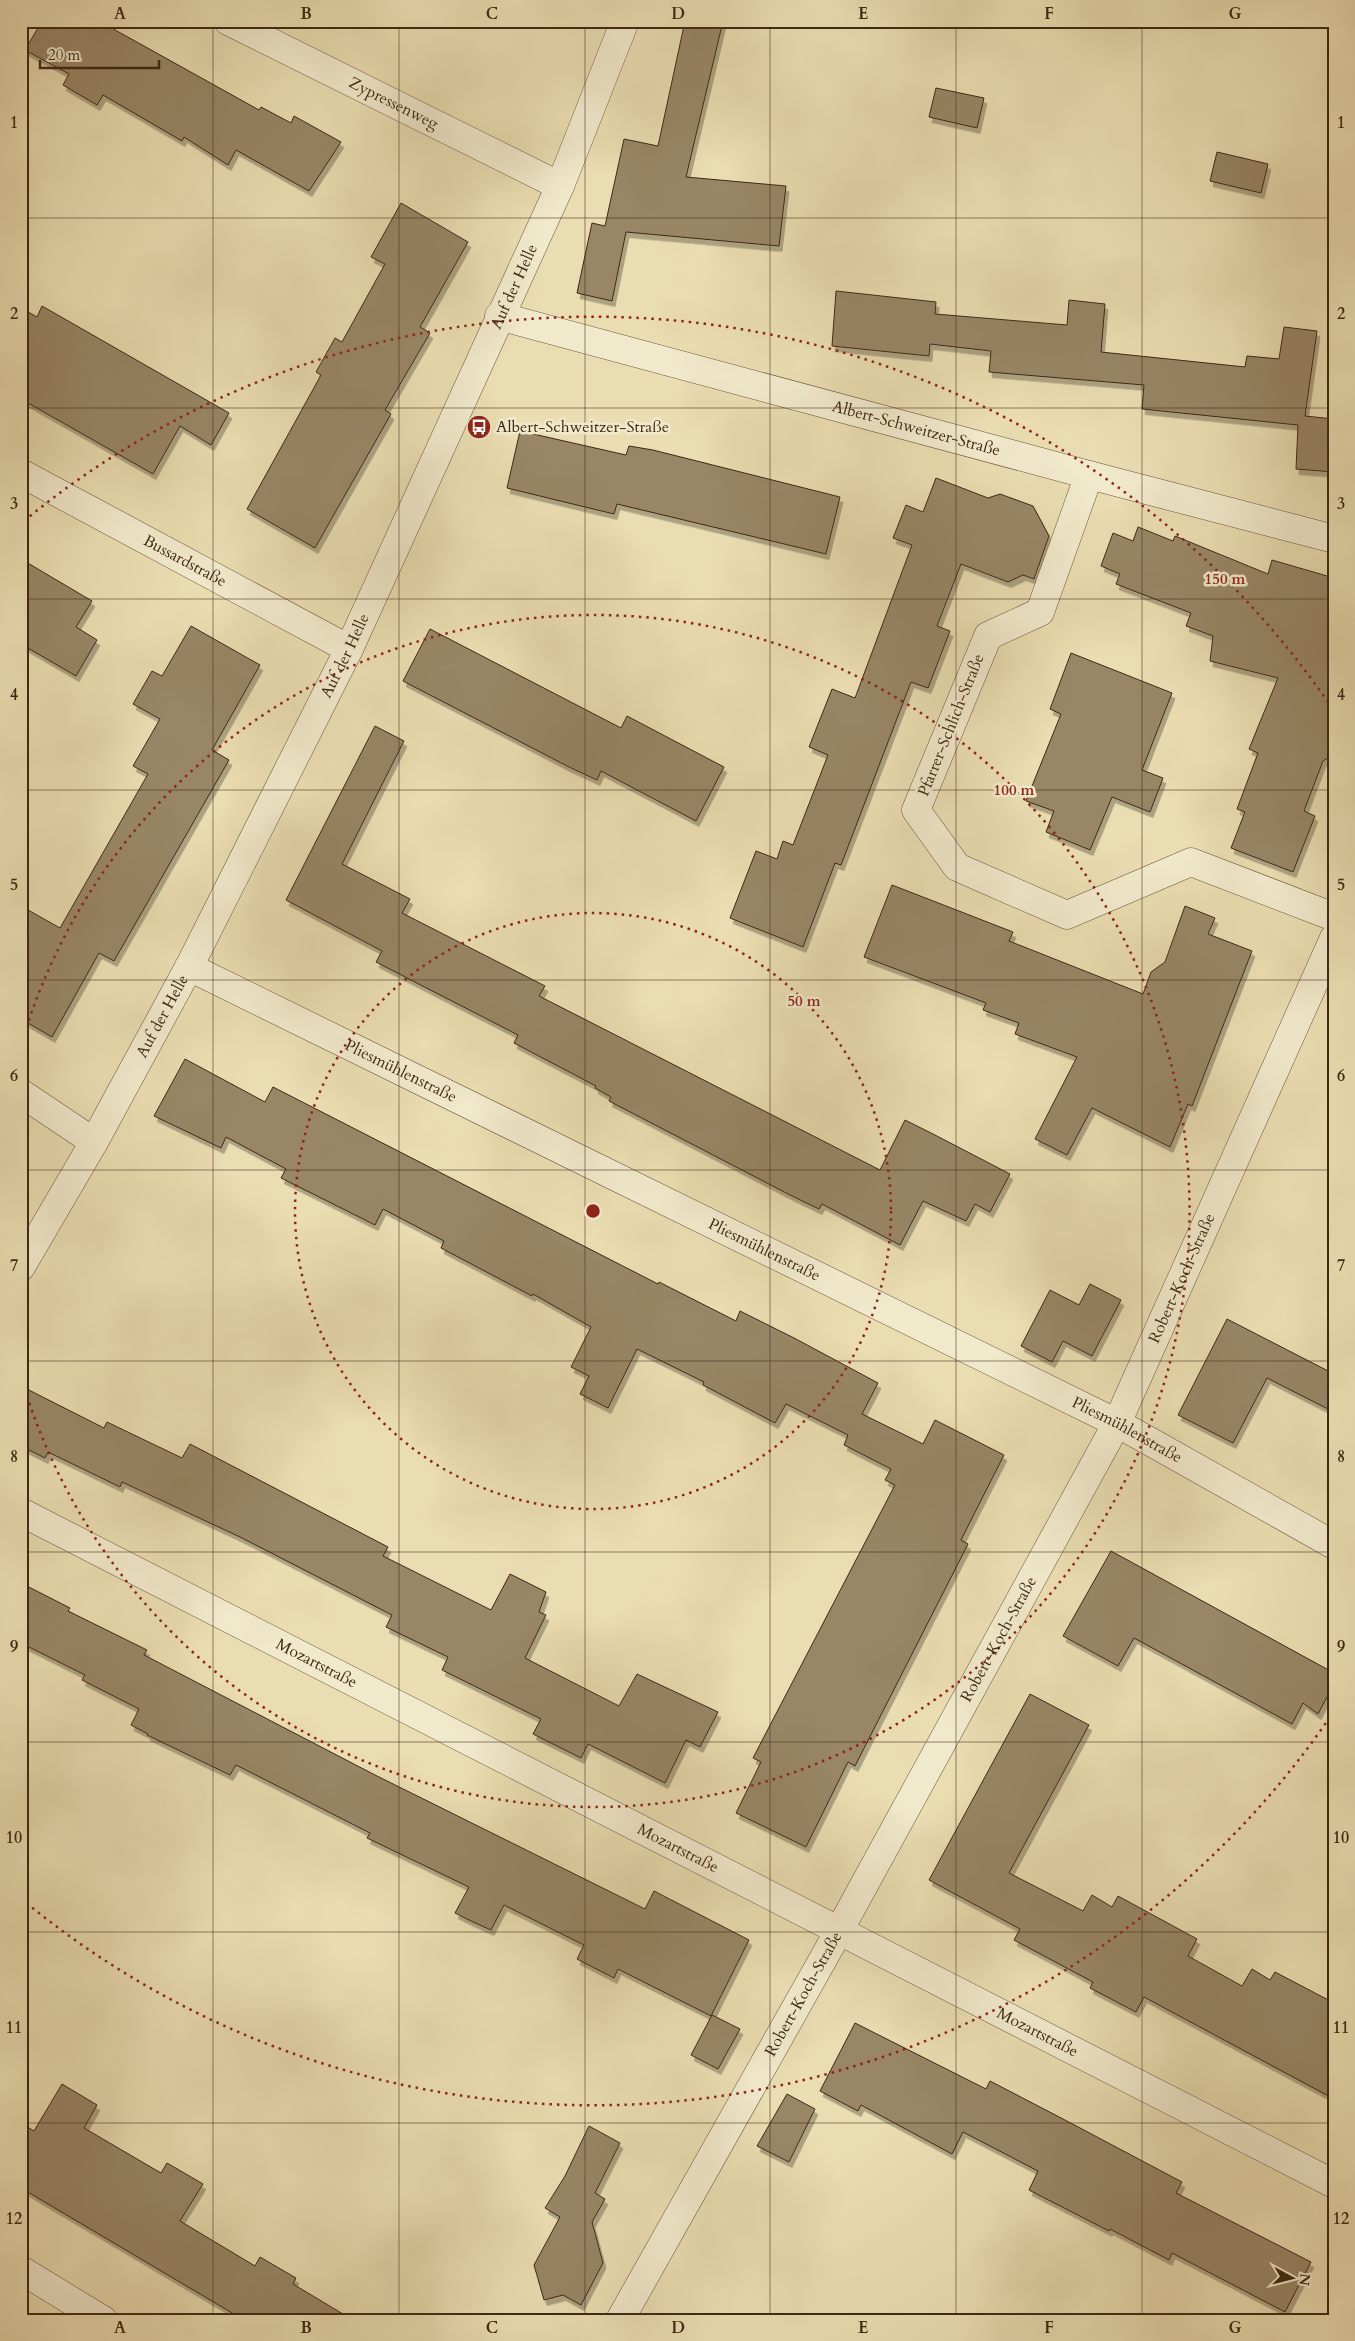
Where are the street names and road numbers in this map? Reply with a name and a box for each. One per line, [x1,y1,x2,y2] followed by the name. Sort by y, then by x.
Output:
[345,72,442,135] street label: Zypressenweg
[485,241,543,333] street label: Auf der Helle
[830,395,1003,462] street label: Albert-Schweitzer-Straße
[139,530,230,592] street label: Bussardstraße
[315,610,375,702] street label: Auf der Helle
[912,651,990,799] street label: Pfarrer-Schlich-Straße
[131,971,194,1061] street label: Auf der Helle
[341,1034,460,1108] street label: Pliesmühlenstraße
[1143,1210,1220,1347] street label: Robert-Koch-Straße
[705,1213,824,1287] street label: Pliesmühlenstraße
[1068,1391,1186,1468] street label: Pliesmühlenstraße
[955,1573,1042,1706] street label: Robert-Koch-Straße
[272,1633,361,1693] street label: Mozartstraße
[633,1818,722,1878] street label: Mozartstraße
[759,1928,847,2060] street label: Robert-Koch-Straße
[993,2002,1082,2062] street label: Mozartstraße

